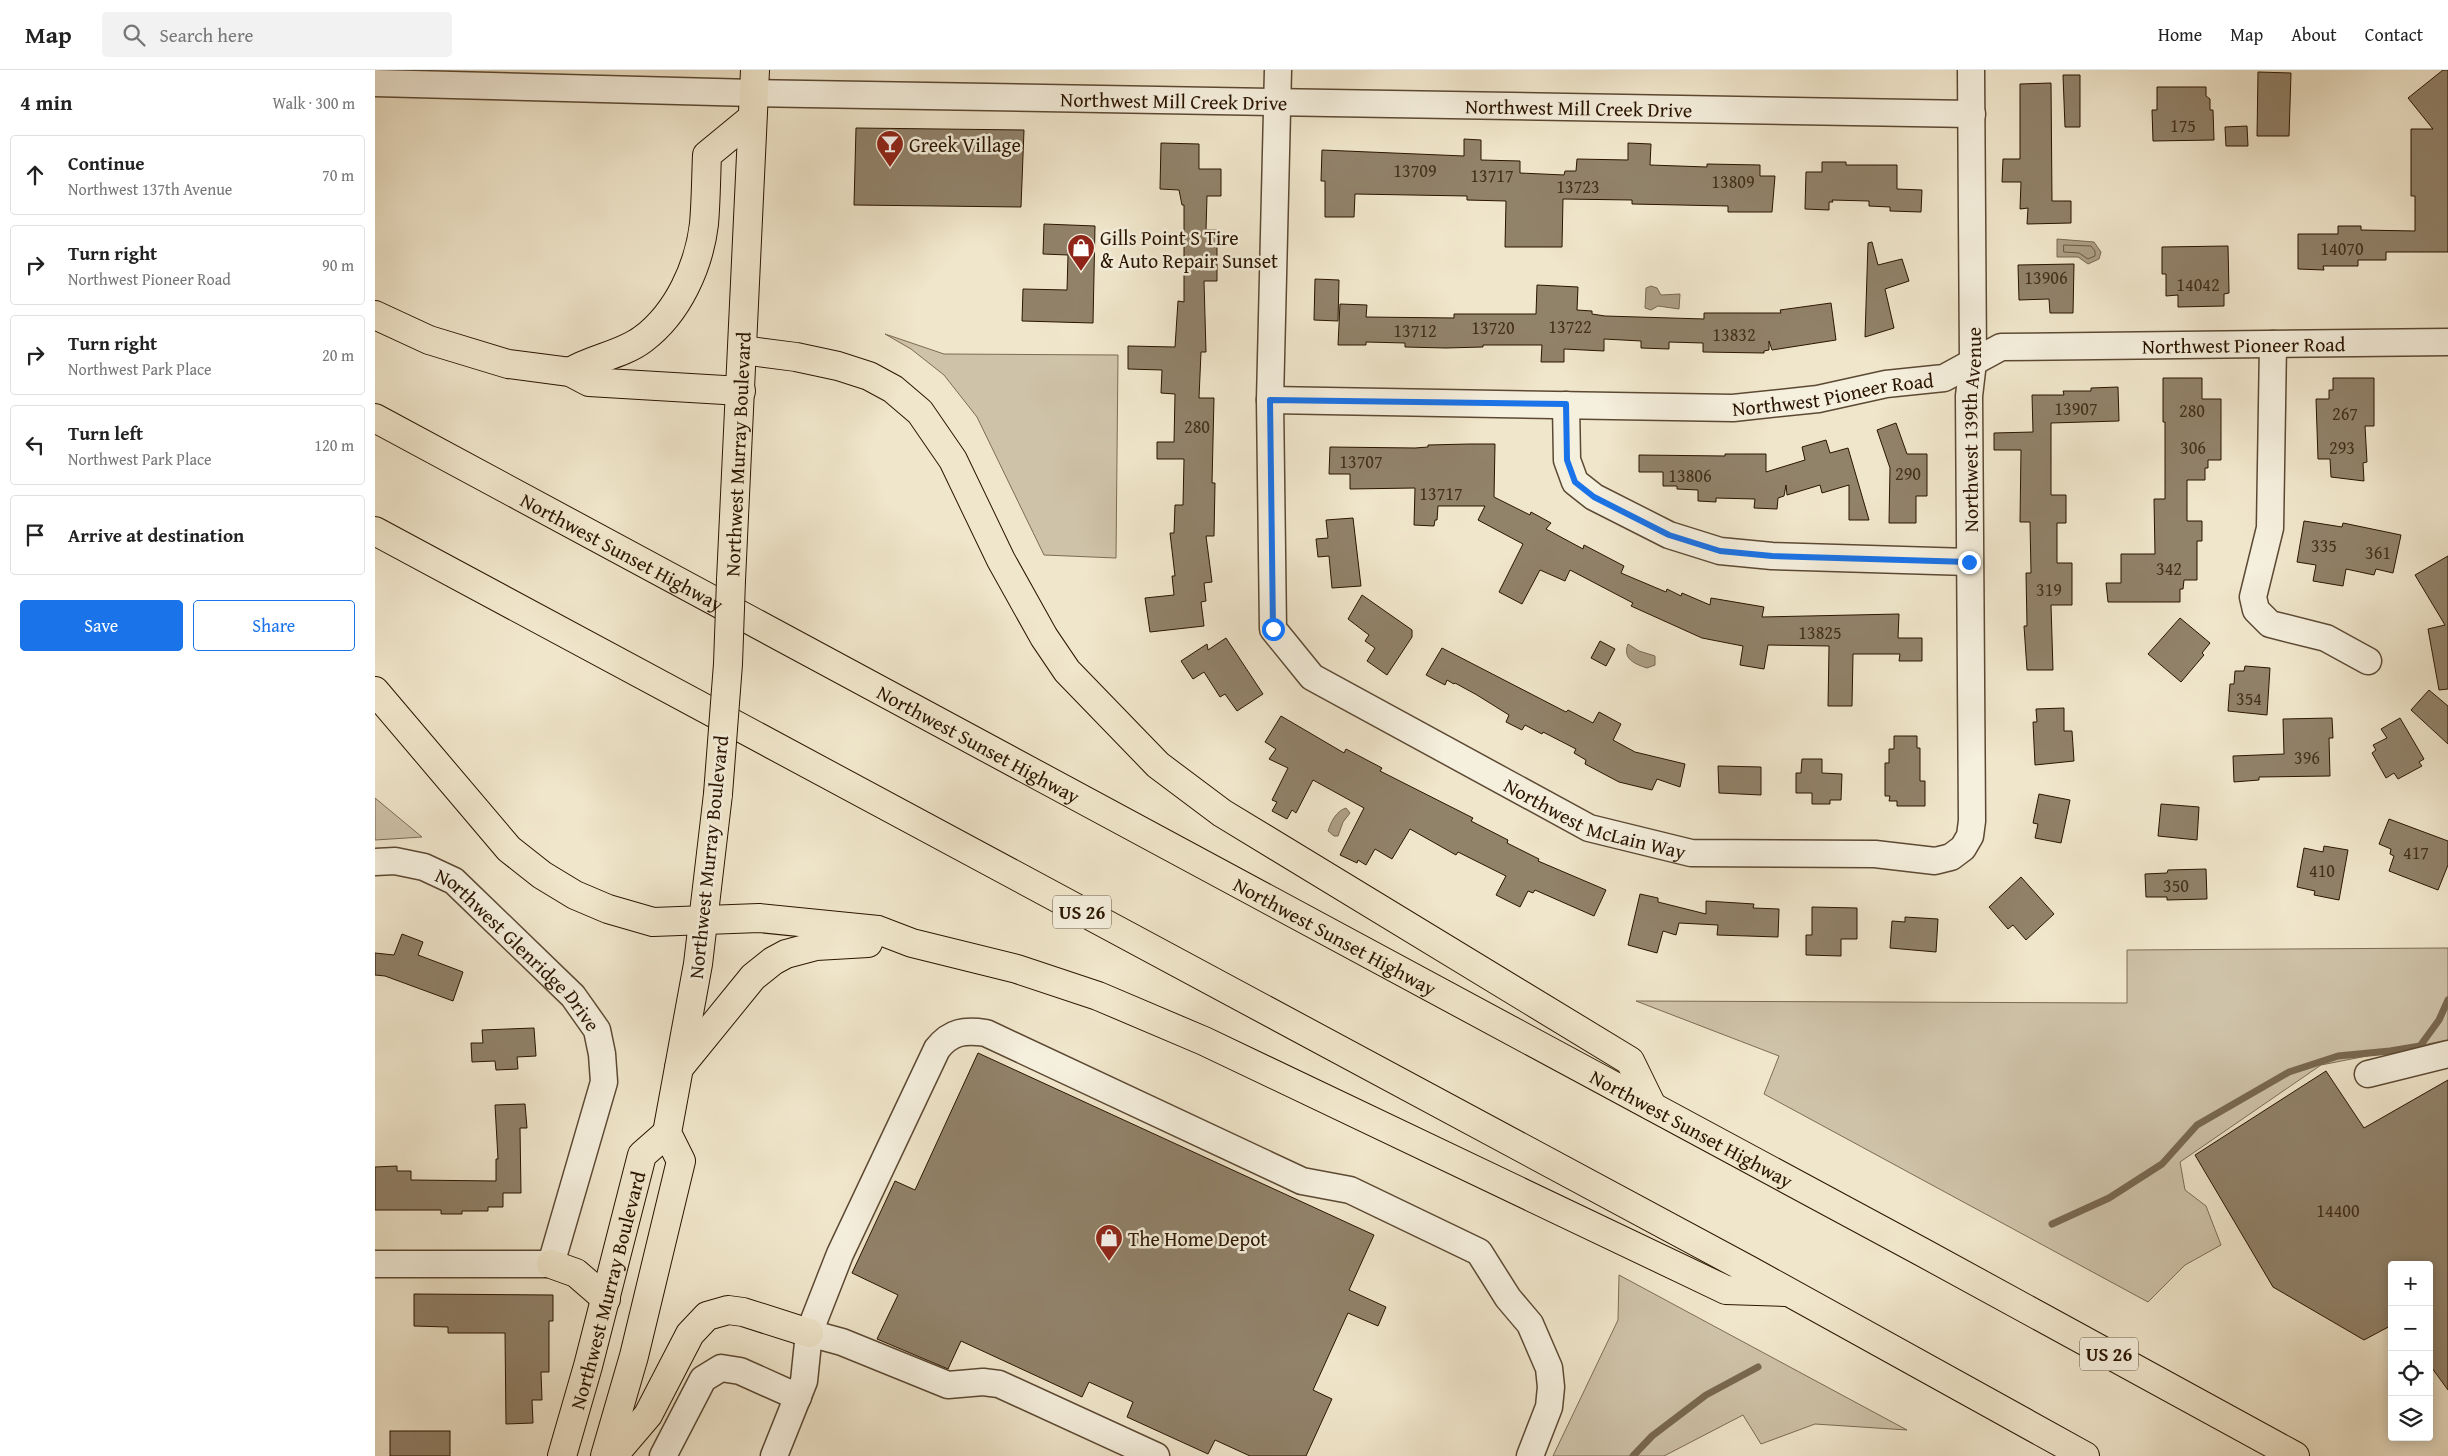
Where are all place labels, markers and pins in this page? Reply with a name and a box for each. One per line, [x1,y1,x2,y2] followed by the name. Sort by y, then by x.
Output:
[875,129,905,168] bar icon: Greek Village
[909,130,1021,159] place label: Greek Village
[1100,223,1278,275] place label: Gills Point S Tire & Auto Repair Sunset
[1066,233,1096,272] shop icon: Gills Point S Tire & Auto Repair Sunset
[1094,1223,1124,1262] shop icon: The Home Depot
[1128,1224,1267,1253] place label: The Home Depot

